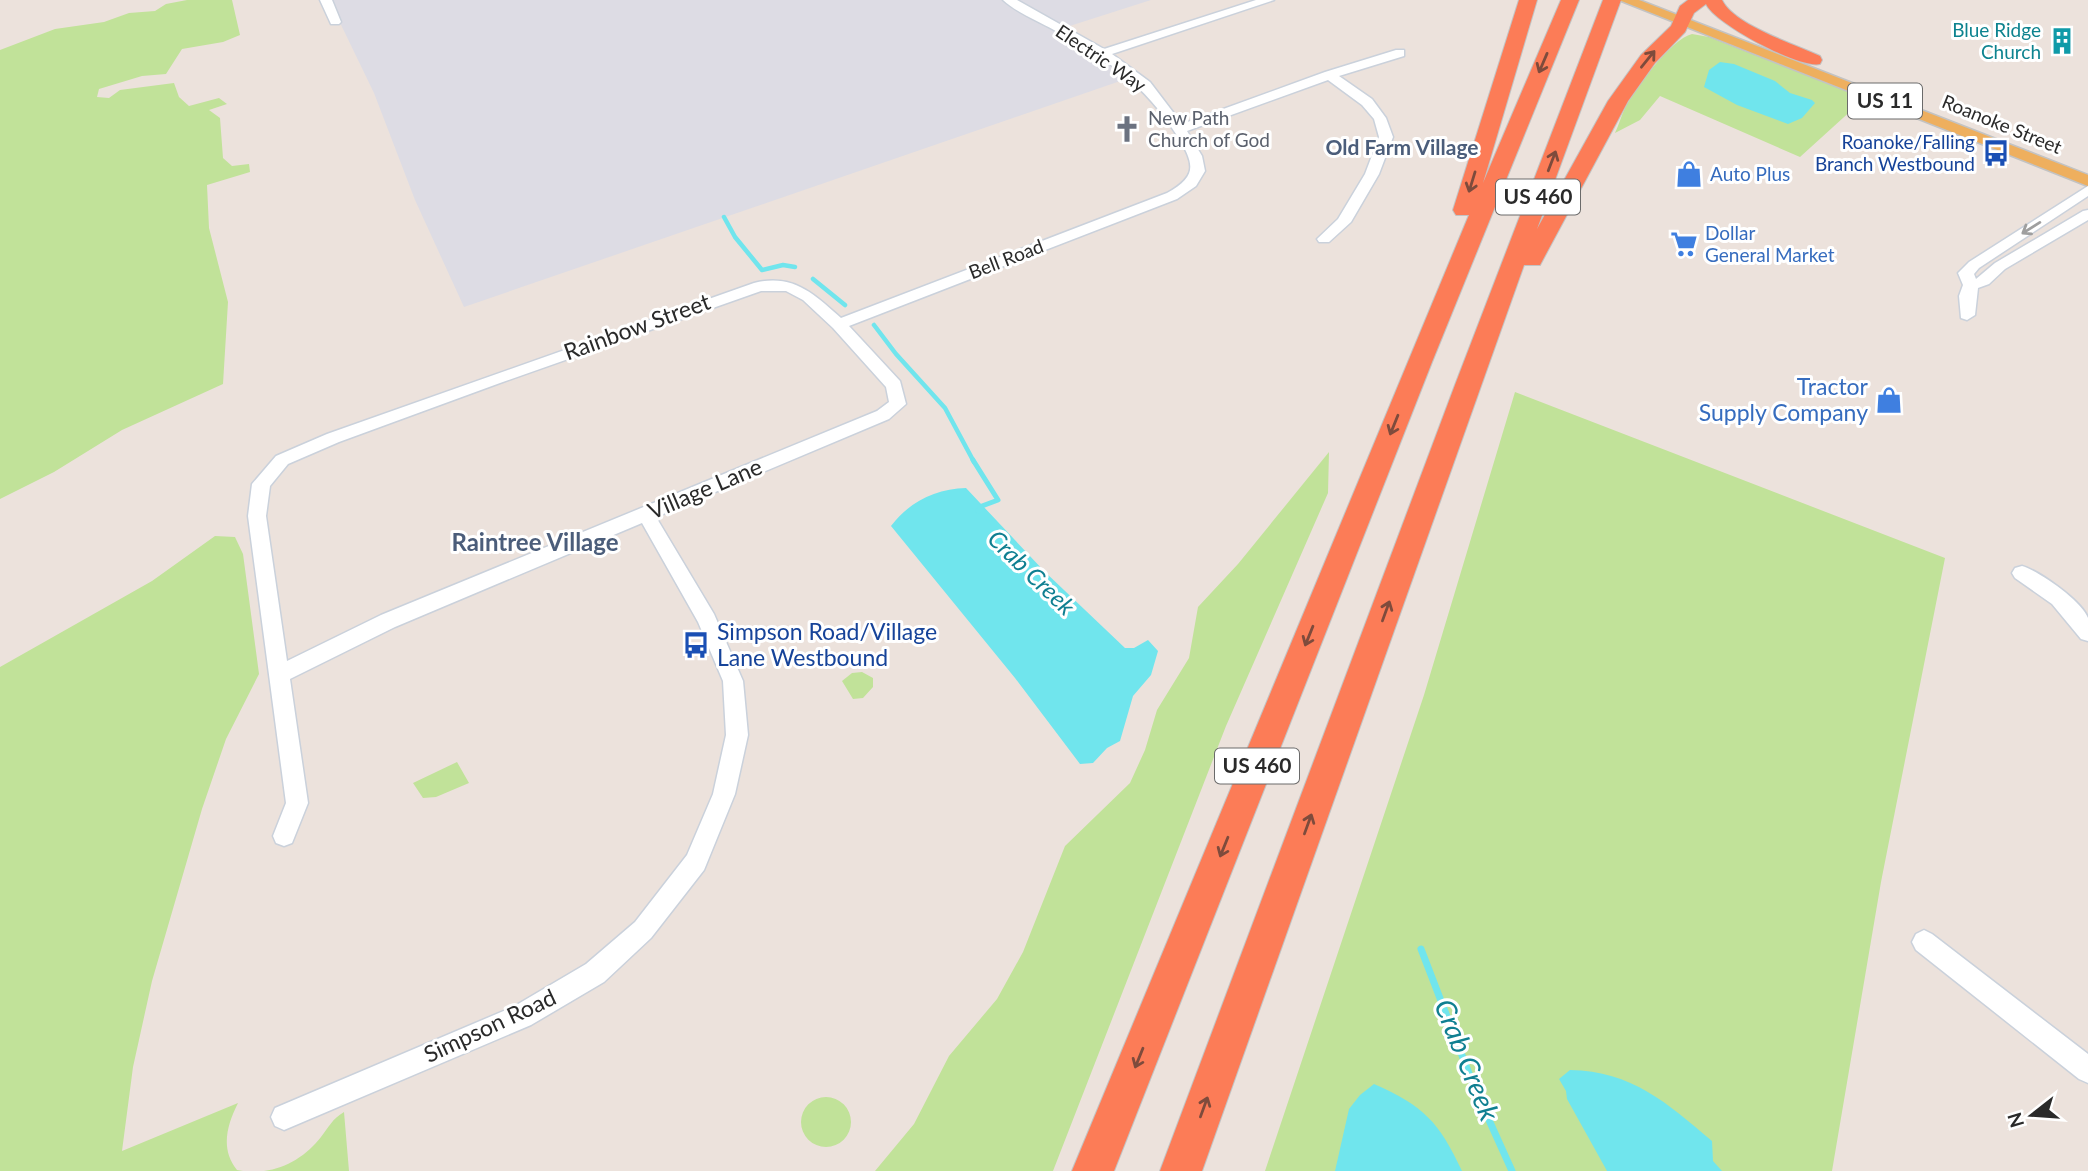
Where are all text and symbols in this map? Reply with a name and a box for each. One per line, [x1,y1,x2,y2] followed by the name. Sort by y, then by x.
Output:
[1952,18,2041,63] place label: Blue Ridge Church
[1052,19,1151,96] street label: Electric Way
[2047,26,2077,56] building icon: Blue Ridge Church
[1640,51,1656,69] one-way arrow
[1536,52,1549,73] one-way arrow
[1848,84,1922,119] road number: US 11
[1939,89,2065,158] street label: Roanoke Street
[1148,106,1270,151] place label: New Path Church of God
[1112,114,1142,144] church icon: New Path Church of God
[1815,130,1975,175] place label: Roanoke/Falling Branch Westbound
[1325,134,1479,159] district label: Old Farm Village
[1981,138,2011,168] bus stop icon: Roanoke/Falling Branch Westbound
[1547,150,1559,172] one-way arrow
[1674,159,1704,189] shop icon: Auto Plus
[1710,162,1790,185] place label: Auto Plus
[1465,171,1478,193] one-way arrow
[1496,180,1580,214] road number: US 460
[2022,220,2041,235] one-way arrow
[1705,221,1835,266] place label: Dollar General Market
[1669,229,1699,259] supermarket icon: Dollar General Market
[965,234,1046,283] street label: Bell Road
[560,286,714,366] street label: Rainbow Street
[1699,372,1869,426] place label: Tractor Supply Company
[1874,385,1904,415] shop icon: Tractor Supply Company
[1386,414,1399,435] one-way arrow
[643,451,766,525] street label: Village Lane
[982,523,1082,621] water label: Crab Creek
[451,527,619,556] district label: Raintree Village
[1381,600,1393,622] one-way arrow
[717,617,937,671] place label: Simpson Road/Village Lane Westbound
[1301,625,1314,646] one-way arrow
[681,630,711,660] bus stop icon: Simpson Road/Village Lane Westbound
[1215,748,1299,784] road number: US 460
[1303,814,1315,836] one-way arrow
[1217,836,1230,858] one-way arrow
[419,982,560,1068] street label: Simpson Road
[1428,994,1508,1126] water label: Crab Creek
[1132,1047,1145,1068] one-way arrow
[1997,1080,2067,1150] north arrow
[1199,1096,1212,1118] one-way arrow
[2002,1110,2028,1130] text: N

